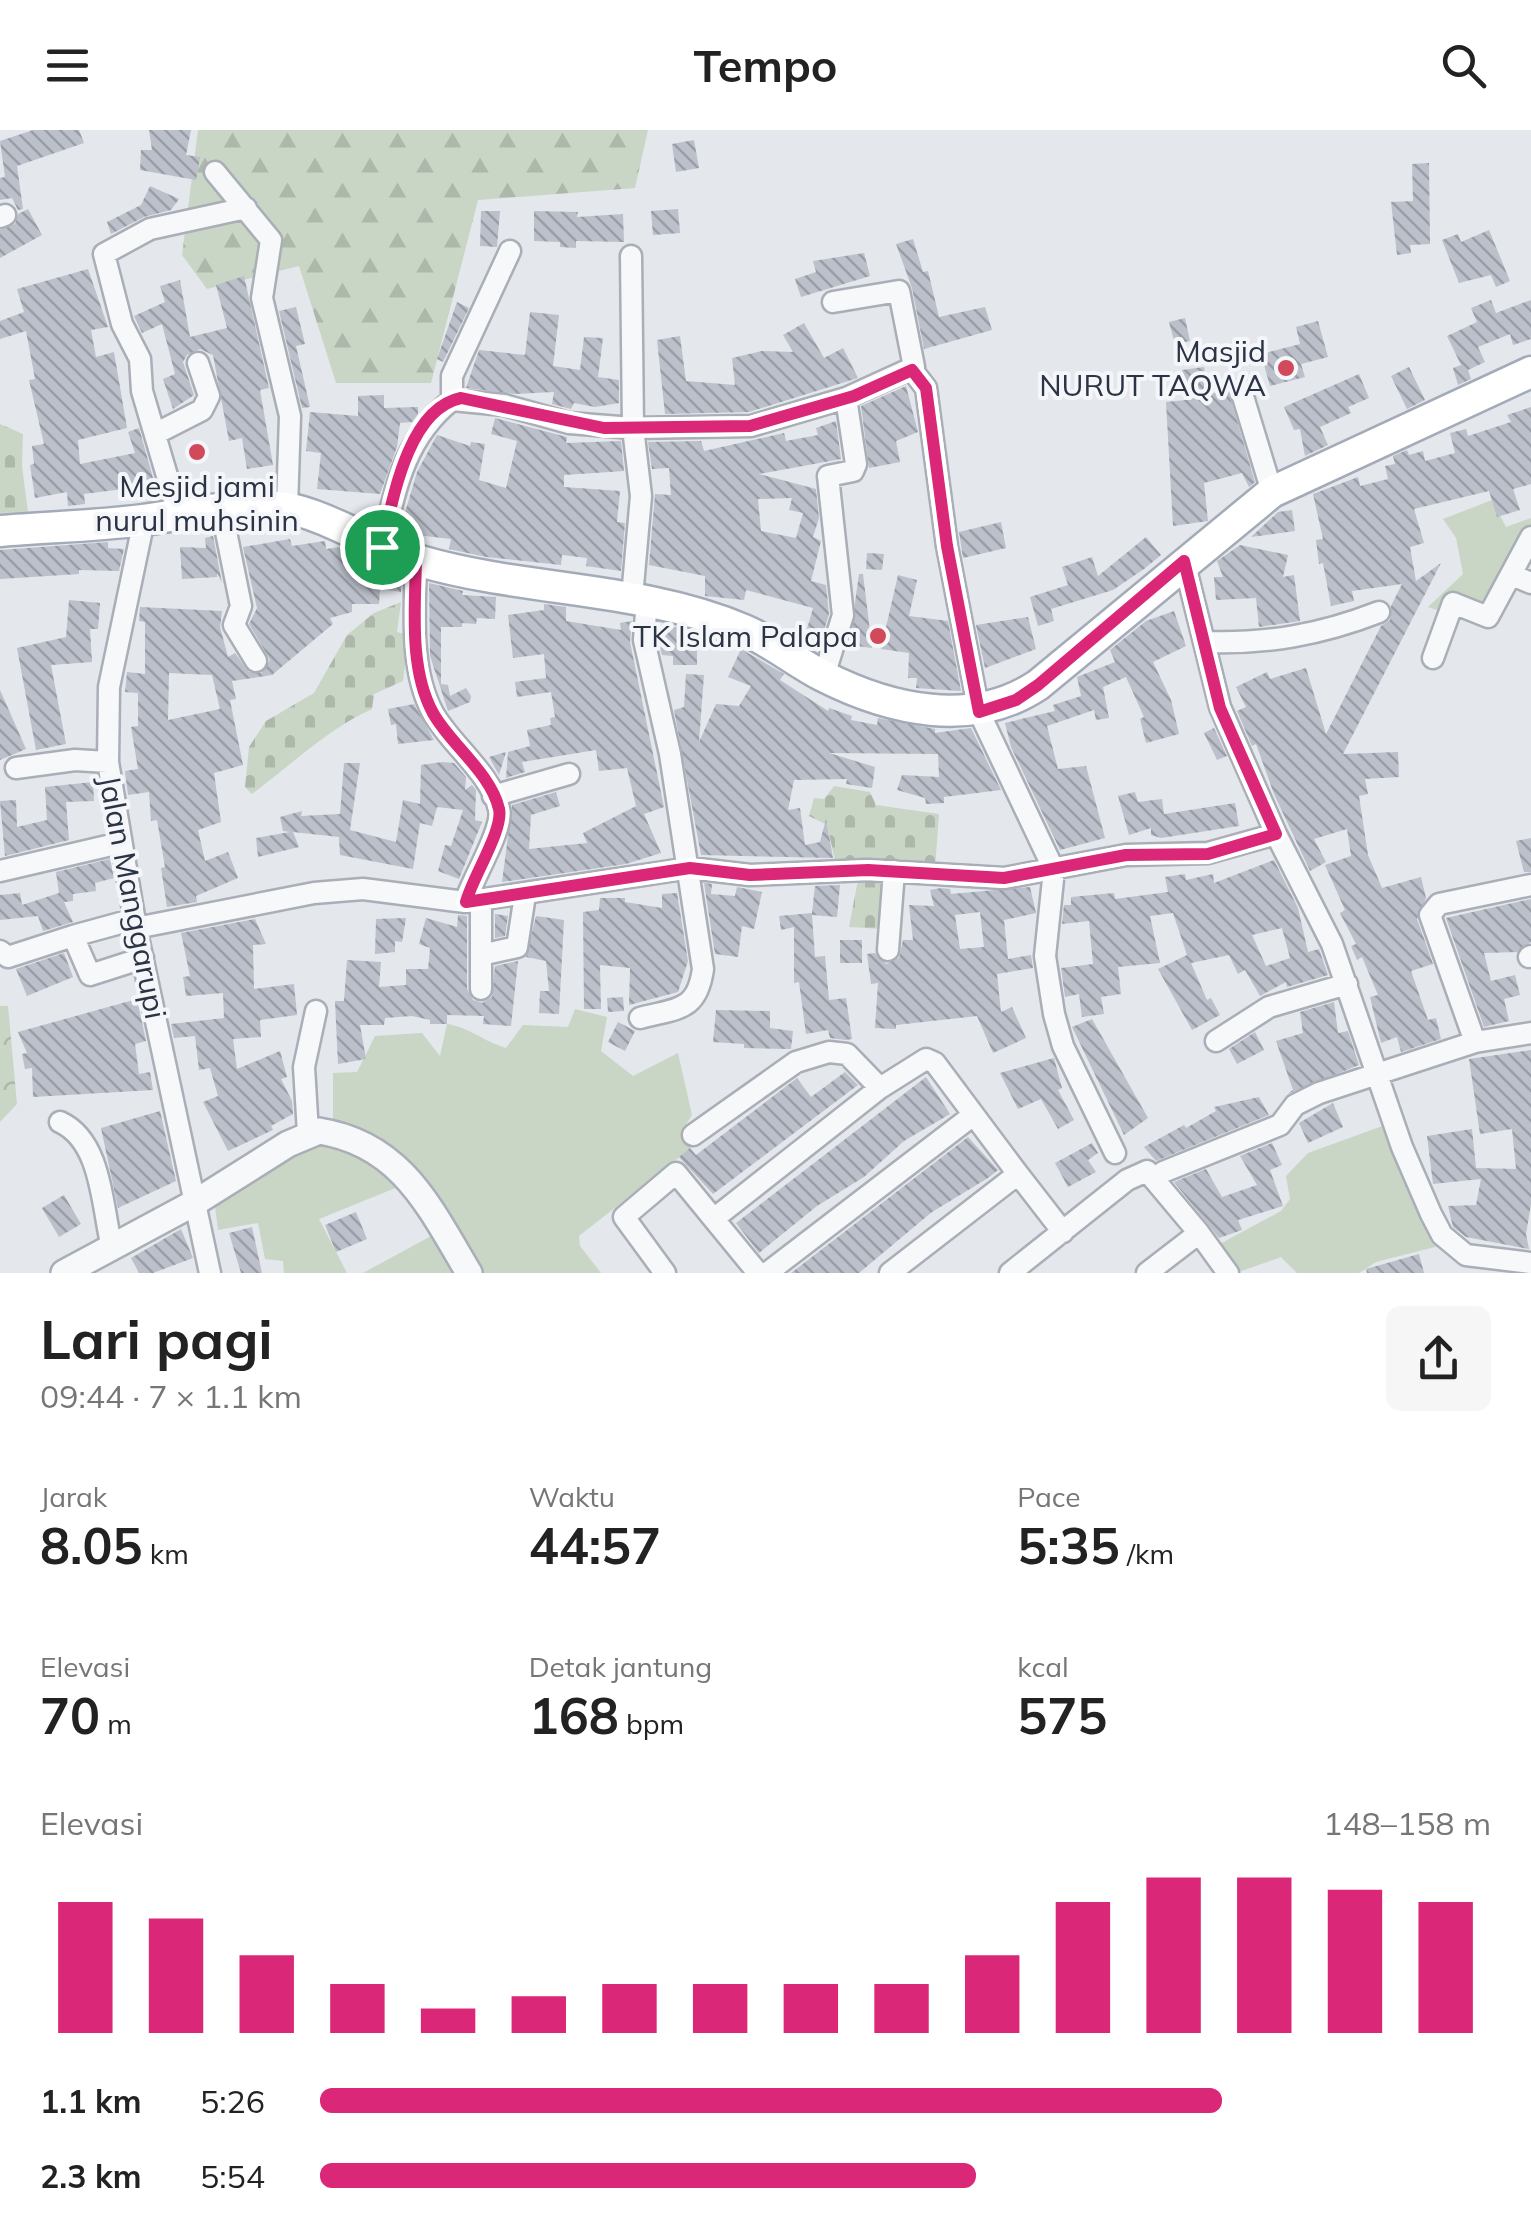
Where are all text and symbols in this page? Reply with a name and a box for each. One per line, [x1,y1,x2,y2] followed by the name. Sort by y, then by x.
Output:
[693,37,838,93] text: Tempo
[40,38,95,93] icon: menu
[1436,38,1491,93] icon: search
[1039,332,1266,404] place label: Masjid NURUT TAQWA
[1275,357,1297,379] marker: Masjid NURUT TAQWA
[186,441,208,463] marker: Mesjid jami nurul muhsinin
[95,467,299,539] place label: Mesjid jami nurul muhsinin
[340,505,425,590] pin
[355,520,410,575] icon: arrive
[633,617,858,655] place label: TK Islam Palapa
[867,625,889,647] marker: TK Islam Palapa
[91,772,175,1022] street label: Jalan Manggarupi
[40,1304,273,1373] text: Lari pagi
[1386,1306,1491,1411] button: share
[40,1376,302,1416] text: 09:44 · 7 × 1.1 km
[40,1479,107,1514] text: Jarak
[529,1479,615,1514] text: Waktu
[1017,1479,1081,1514] text: Pace
[40,1514,142,1577] text: 8.05
[529,1514,661,1577] text: 44:57
[1017,1514,1120,1577] text: 5:35
[142,1536,189,1571] text: km
[1120,1536,1174,1571] text: /km
[40,1649,130,1684] text: Elevasi
[529,1649,712,1684] text: Detak jantung
[1017,1649,1069,1684] text: kcal
[40,1684,100,1747] text: 70
[529,1684,619,1747] text: 168
[1017,1684,1107,1747] text: 575
[100,1706,132,1741] text: m
[619,1706,684,1741] text: bpm
[40,1803,143,1843] text: Elevasi
[1323,1803,1491,1843] text: 148–158 m
[40,2081,142,2121] text: 1.1 km
[200,2081,265,2121] text: 5:26
[40,2156,142,2196] text: 2.3 km
[200,2156,265,2196] text: 5:54

